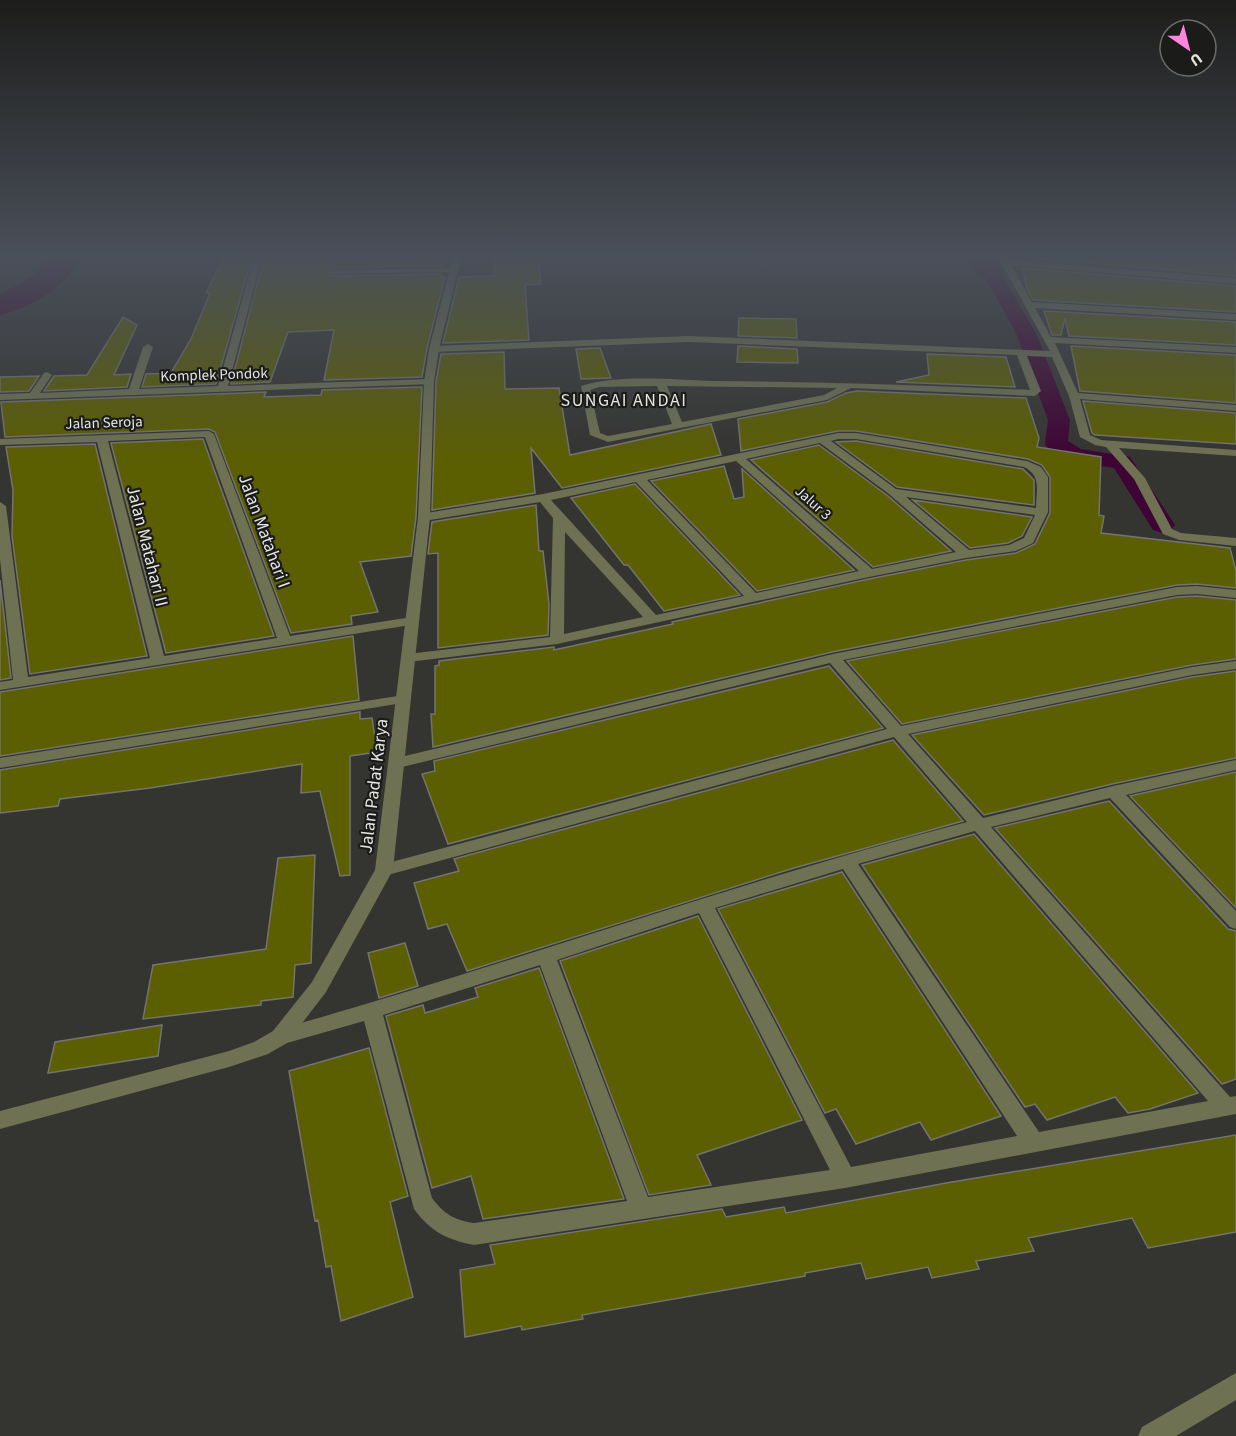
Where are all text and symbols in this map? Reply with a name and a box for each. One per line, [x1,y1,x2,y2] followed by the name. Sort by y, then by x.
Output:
[1158,18,1218,78] north arrow
[1185,47,1207,72] text: U
[160,363,269,387] street label: Komplek Pondok
[561,388,687,413] district label: SUNGAI ANDAI
[65,411,143,435] street label: Jalan Seroja
[232,471,296,591] street label: Jalan Matahari I
[790,481,836,525] street label: Jalur 3
[120,483,174,609] street label: Jalan Matahari II
[353,717,395,855] street label: Jalan Padat Karya

